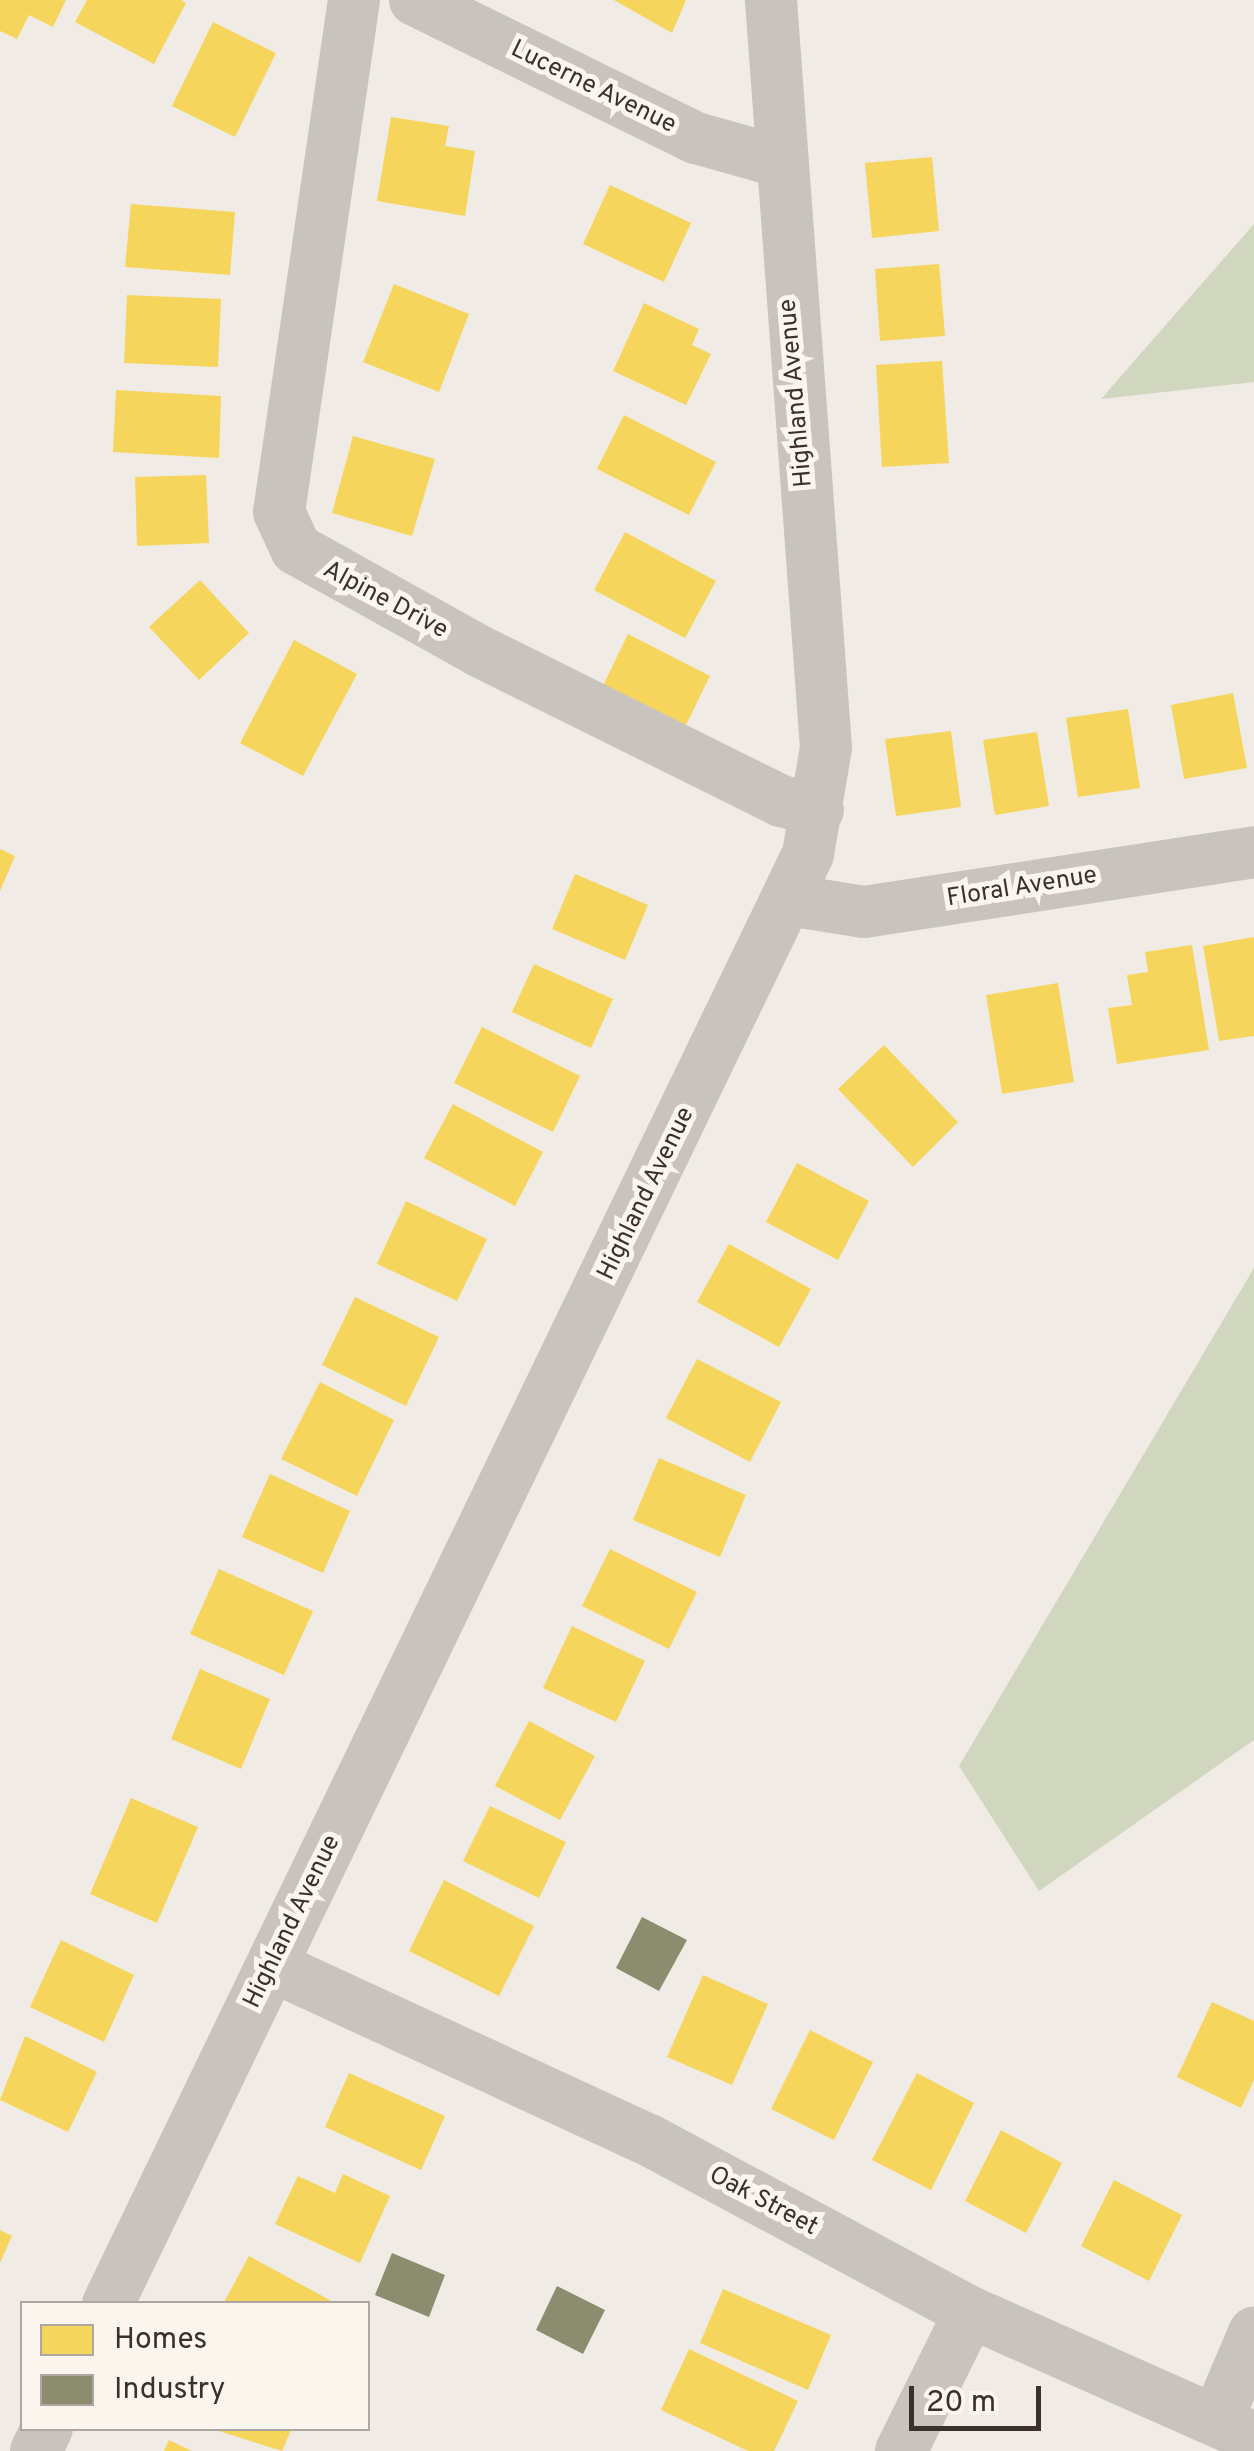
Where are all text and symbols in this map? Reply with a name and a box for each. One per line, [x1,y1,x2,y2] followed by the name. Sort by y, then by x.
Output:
[505,35,681,141] street label: Lucerne Avenue
[774,297,820,489] street label: Highland Avenue
[317,556,453,646] street label: Alpine Drive
[944,861,1100,915] street label: Floral Avenue
[592,1102,702,1286] street label: Highland Avenue
[238,1830,348,2014] street label: Highland Avenue
[703,2161,823,2243] street label: Oak Street
[20,2301,370,2431] legend
[114,2322,207,2359] text: Homes
[914,2366,1046,2428] scale bar
[114,2372,225,2409] text: Industry
[926,2385,996,2422] text: 20 m

